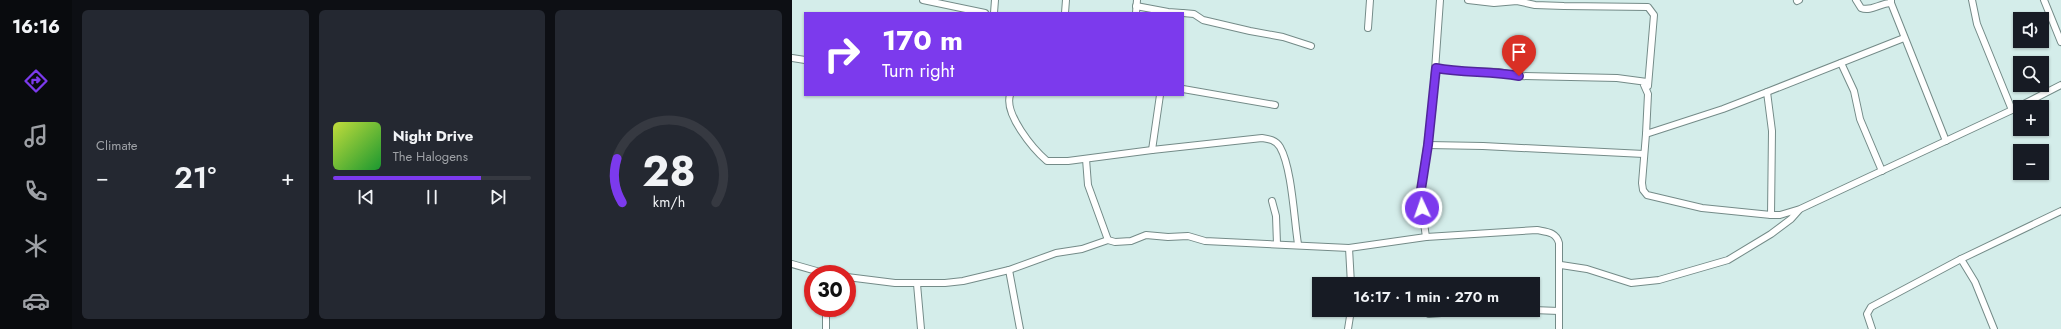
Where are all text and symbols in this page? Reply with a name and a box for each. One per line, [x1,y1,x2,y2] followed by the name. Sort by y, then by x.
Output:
[2013,12,2049,180] map controls
[2013,12,2049,48] button: sound
[12,14,60,40] text: 16:16
[882,20,963,61] text: 170 m
[816,28,868,80] icon: right
[1502,35,1536,76] pin
[1508,41,1530,63] icon: arrive
[2013,56,2049,92] button: search
[882,58,954,84] text: Turn right
[22,67,50,95] icon: directions
[2013,100,2049,136] button: +
[22,122,50,150] icon: music
[393,125,473,147] text: Night Drive
[96,136,137,155] text: Climate
[642,140,695,201] text: 28
[2013,144,2049,180] button: −
[393,147,468,166] text: The Halogens
[174,156,216,199] text: 21°
[96,161,109,193] text: −
[281,161,295,193] text: +
[22,177,50,205] icon: phone
[355,186,377,208] icon: previous
[421,186,443,208] icon: pause
[487,186,509,208] icon: next
[1401,187,1443,229] position arrow
[653,191,685,211] text: km/h
[22,232,50,260] icon: climate
[804,265,856,317] speed limit sign: 30
[1353,286,1499,308] text: 16:17 · 1 min · 270 m
[22,287,50,315] icon: car

